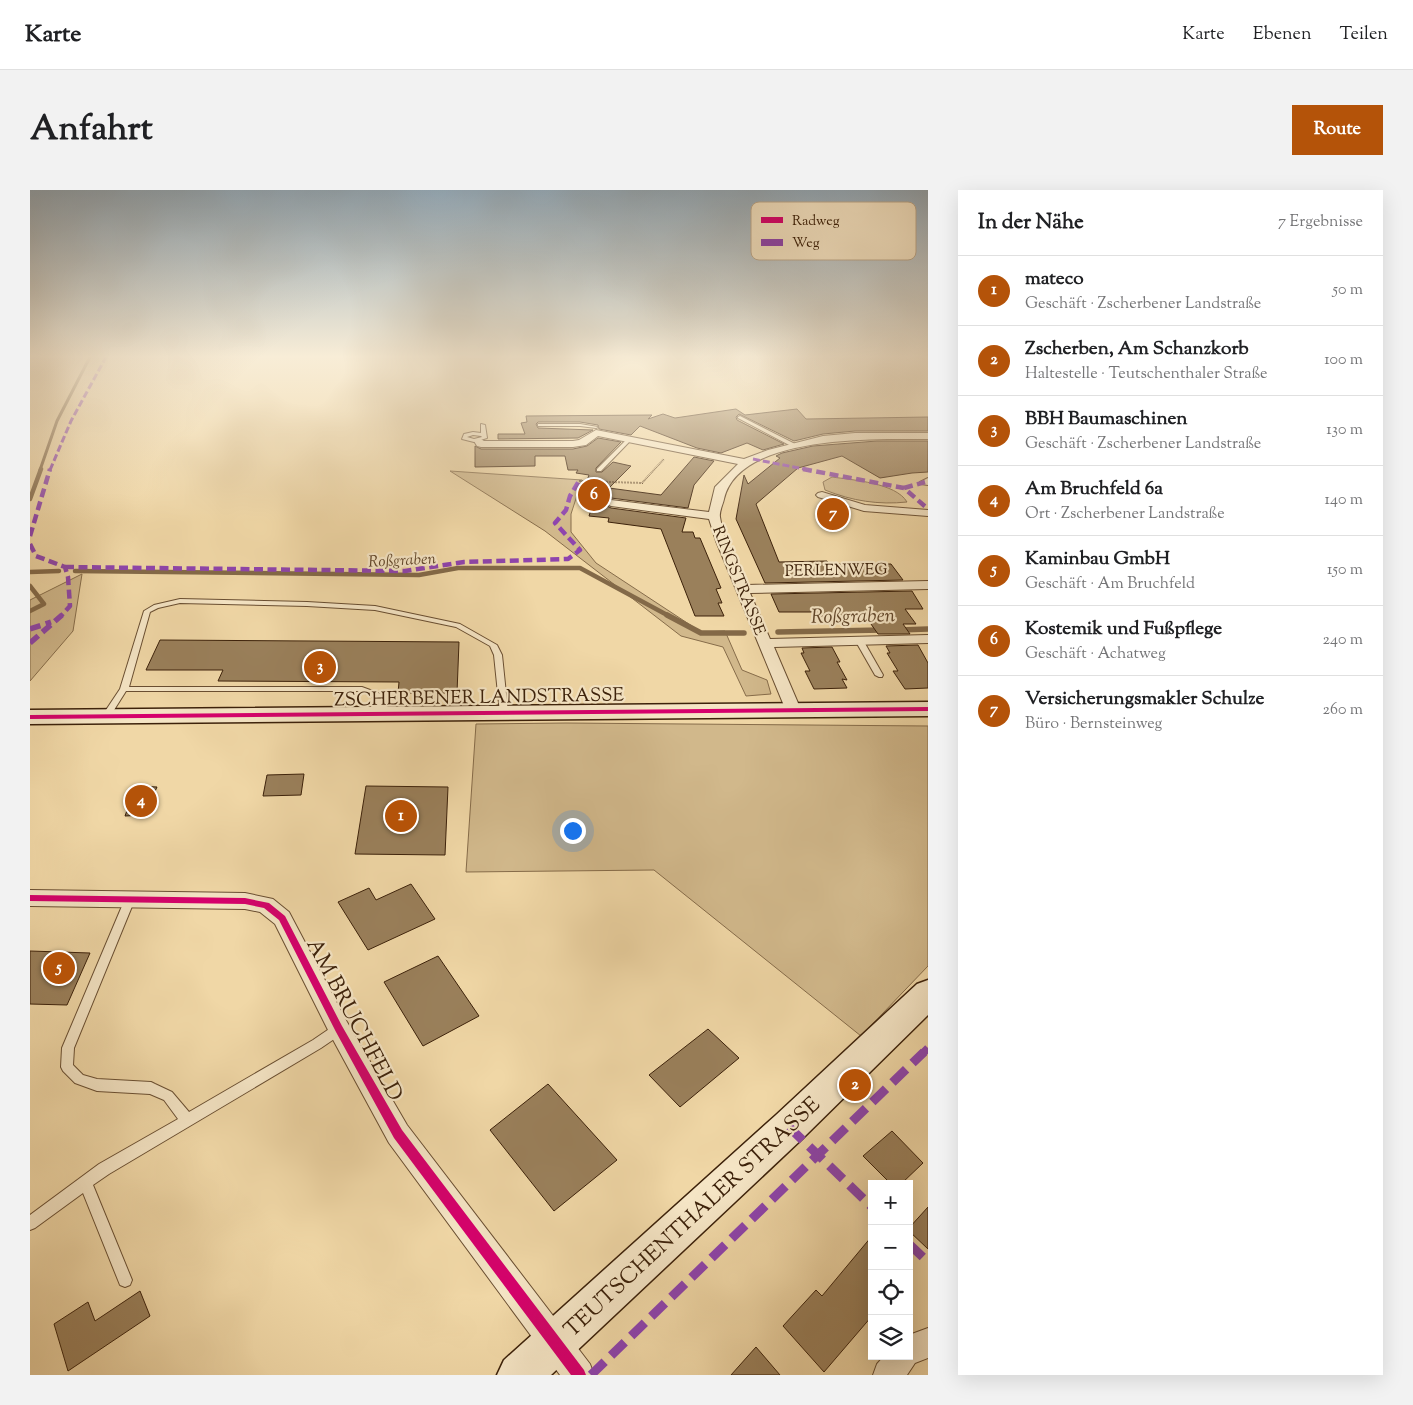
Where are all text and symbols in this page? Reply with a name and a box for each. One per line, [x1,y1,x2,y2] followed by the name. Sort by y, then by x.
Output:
[25,18,82,52] text: Karte
[1182,22,1225,48] text: Karte
[1253,22,1312,48] text: Ebenen
[1340,22,1388,48] text: Teilen
[30,105,153,156] text: Anfahrt
[1292,105,1383,155] button: Route
[751,202,916,260] legend
[978,208,1084,238] text: In der Nähe
[1278,211,1363,234] text: 7 Ergebnisse
[792,212,840,232] text: Radweg
[792,234,820,254] text: Weg
[1025,266,1084,293] text: mateco
[991,279,997,302] text: 1
[1332,279,1363,302] text: 50 m
[1025,293,1261,316] text: Geschäft · Zscherbener Landstraße
[1025,336,1249,363] text: Zscherben, Am Schanzkorb
[990,349,998,372] text: 2
[1324,349,1363,372] text: 100 m
[1025,363,1268,386] text: Haltestelle · Teutschenthaler Straße
[1025,406,1188,433] text: BBH Baumaschinen
[991,419,997,442] text: 3
[1326,419,1363,442] text: 130 m
[1025,433,1261,456] text: Geschäft · Zscherbener Landstraße
[578,476,610,514] pin: 6
[1025,476,1163,503] text: Am Bruchfeld 6a
[990,489,998,512] text: 4
[1325,489,1363,512] text: 140 m
[817,495,849,533] pin: 7
[1025,503,1225,526] text: Ort · Zscherbener Landstraße
[705,523,770,639] street label: RINGSTRASSE
[1025,546,1170,573] text: Kaminbau GmbH
[368,548,437,575] water label: Roßgraben
[784,559,888,584] street label: PERLENWEG
[991,559,997,582] text: 5
[1327,559,1363,582] text: 150 m
[1025,573,1195,596] text: Geschäft · Am Bruchfeld
[811,602,896,633] water label: Roßgraben
[1025,616,1222,643] text: Kostemik und Fußpflege
[990,629,998,652] text: 6
[1322,629,1363,652] text: 240 m
[1025,643,1166,666] text: Geschäft · Achatweg
[304,648,336,686] pin: 3
[334,682,625,715] street label: ZSCHERBENER LANDSTRASSE
[1025,686,1264,713] text: Versicherungsmakler Schulze
[990,699,998,722] text: 7
[1322,699,1363,722] text: 260 m
[1025,713,1162,736] text: Büro · Bernsteinweg
[125,782,157,820] pin: 4
[385,797,417,835] pin: 1
[560,818,586,844] your location
[297,933,410,1108] street label: AM BRUCHFELD
[43,949,75,987] pin: 5
[839,1066,871,1104] pin: 2
[558,1090,828,1346] street label: TEUTSCHENTHALER STRASSE
[868,1180,913,1360] map controls
[868,1180,913,1225] button: +
[868,1225,913,1270] button: −
[868,1270,913,1315] button: locate
[868,1315,913,1360] button: layers

